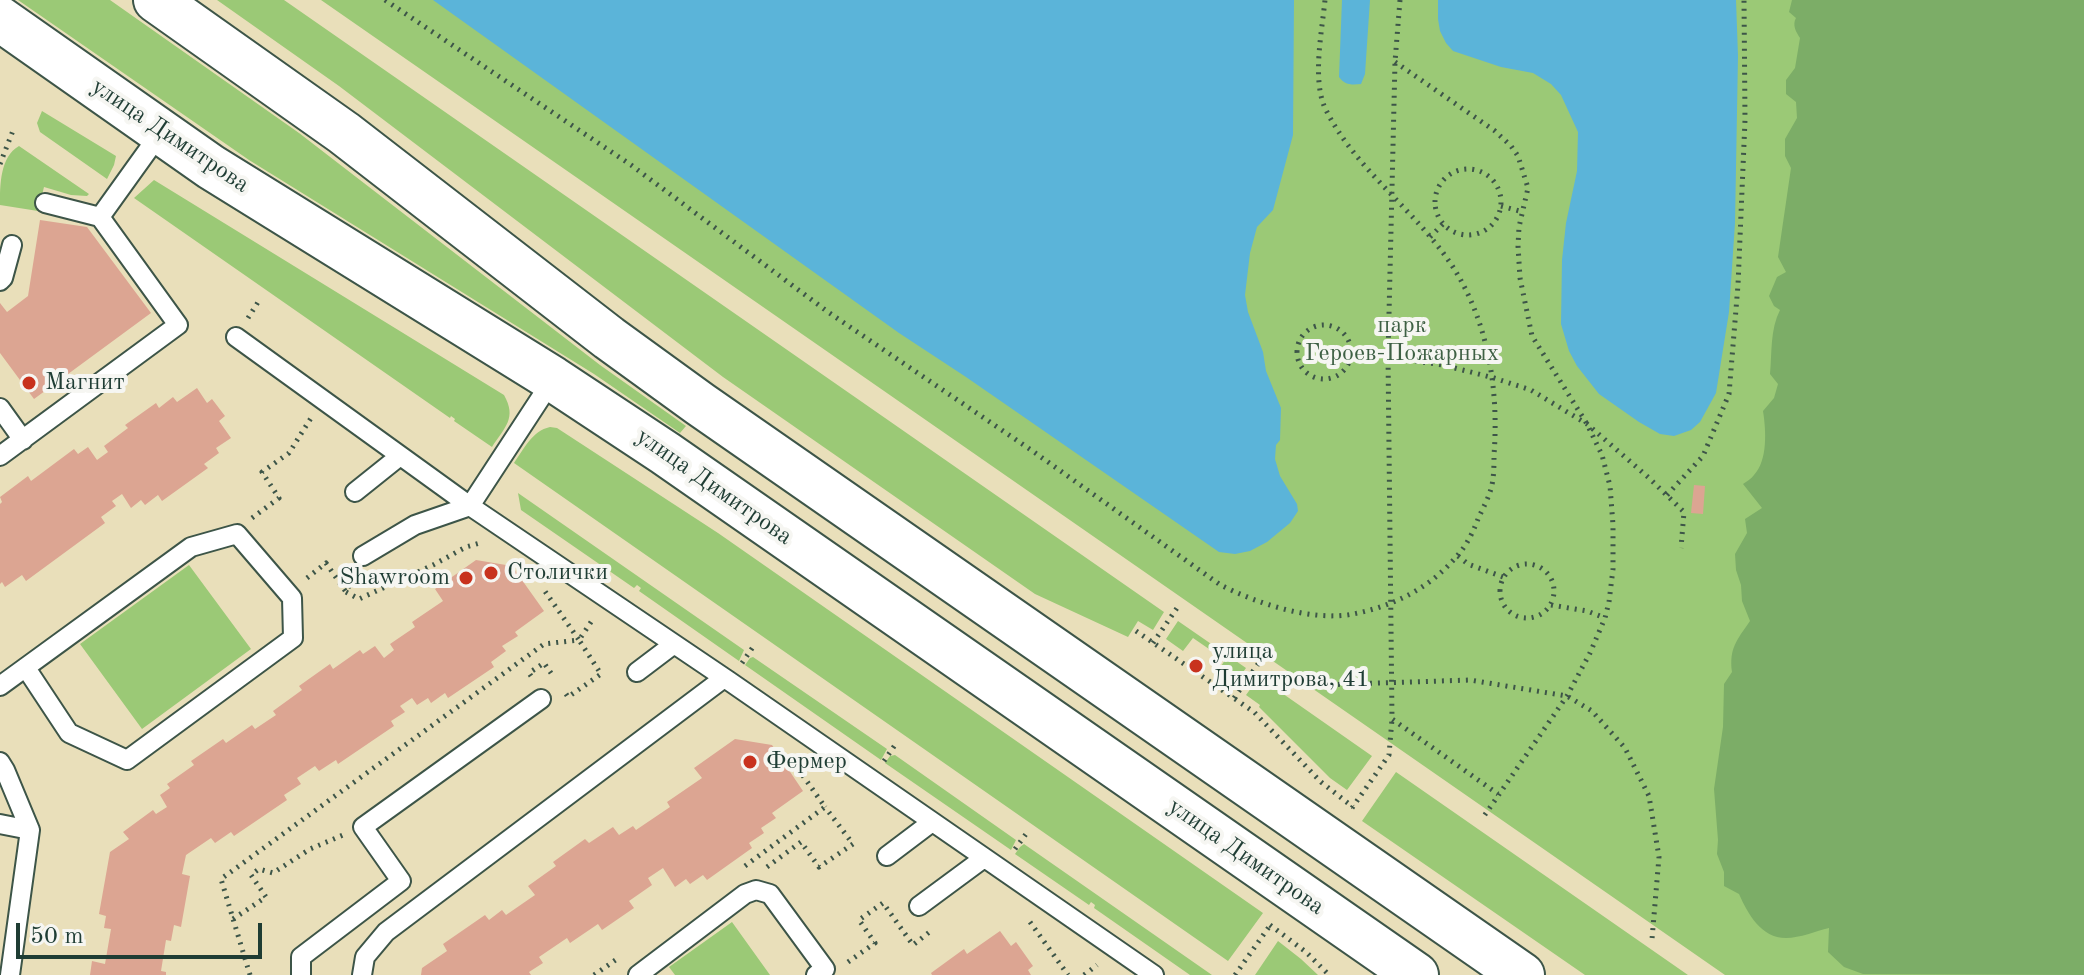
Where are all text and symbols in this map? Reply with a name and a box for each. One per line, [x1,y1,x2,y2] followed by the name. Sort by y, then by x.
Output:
[85,72,255,200] street label: улица Димитрова
[1305,312,1499,368] park label: парк Героев-Пожарных
[45,369,125,397] place label: Магнит
[20,374,38,392] marker: Магнит
[630,422,798,552] street label: улица Димитрова
[507,559,608,587] place label: Столички
[339,564,450,592] place label: Shawroom
[482,564,500,582] marker: Столички
[457,569,475,587] marker: Shawroom
[1212,638,1370,694] place label: улица Димитрова, 41
[1187,657,1205,675] marker: улица Димитрова, 41
[766,748,847,776] place label: Фермер
[741,753,759,771] marker: Фермер
[1162,792,1330,922] street label: улица Димитрова
[20,907,266,957] scale bar
[30,925,84,949] text: 50 m

